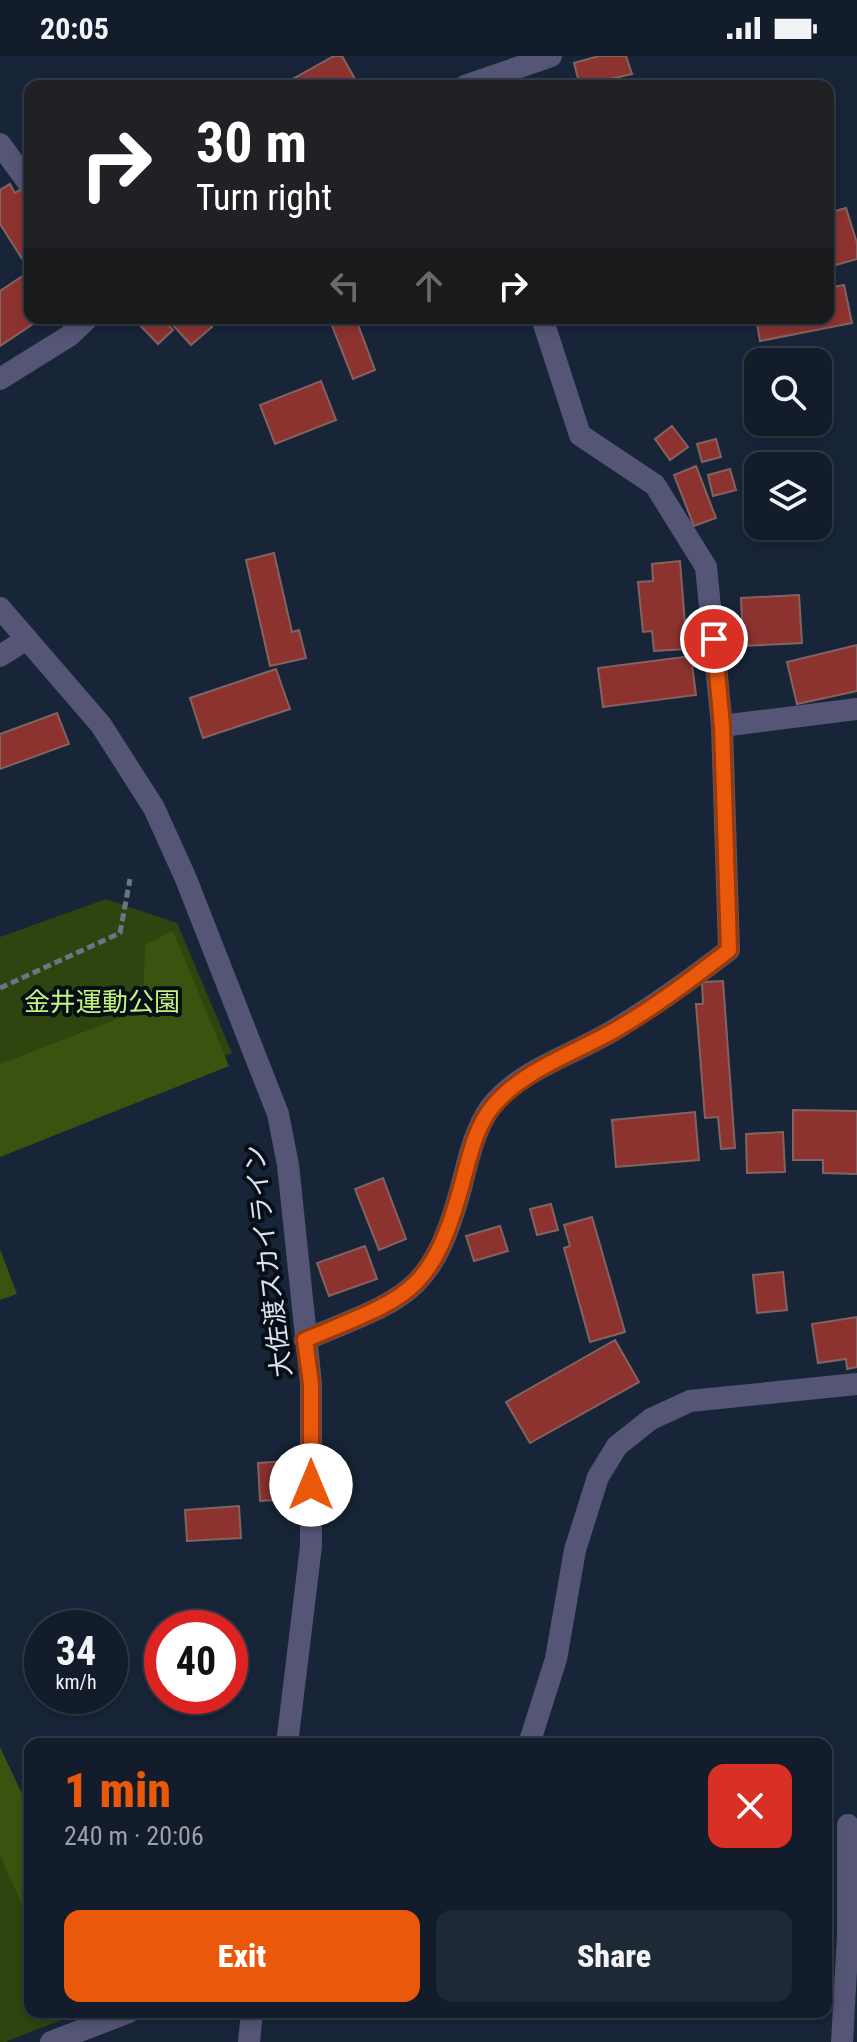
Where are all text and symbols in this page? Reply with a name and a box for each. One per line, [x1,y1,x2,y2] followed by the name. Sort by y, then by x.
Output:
[40,11,109,46] text: 20:05
[196,110,307,176] text: 30 m
[64,112,168,216] icon: right
[196,177,332,219] text: Turn right
[323,264,367,308] icon: left
[407,264,451,308] icon: ahead
[491,264,535,308] icon: right
[744,348,832,540] map controls
[744,348,832,436] button: search
[744,452,832,540] button: layers
[680,605,748,673] pin
[692,617,736,661] icon: arrive
[24,987,180,1017] park label: 金井運動公園
[239,1143,297,1379] street label: 大佐渡スカイライン
[269,1443,353,1527] position arrow
[144,1610,248,1714] speed limit sign: 40
[56,1628,96,1675] text: 34
[55,1670,97,1694] text: km/h
[64,1762,171,1819] text: 1 min
[708,1764,792,1848] button: close
[64,1821,204,1851] text: 240 m · 20:06
[64,1910,420,2002] button: Exit
[436,1910,792,2002] button: Share

